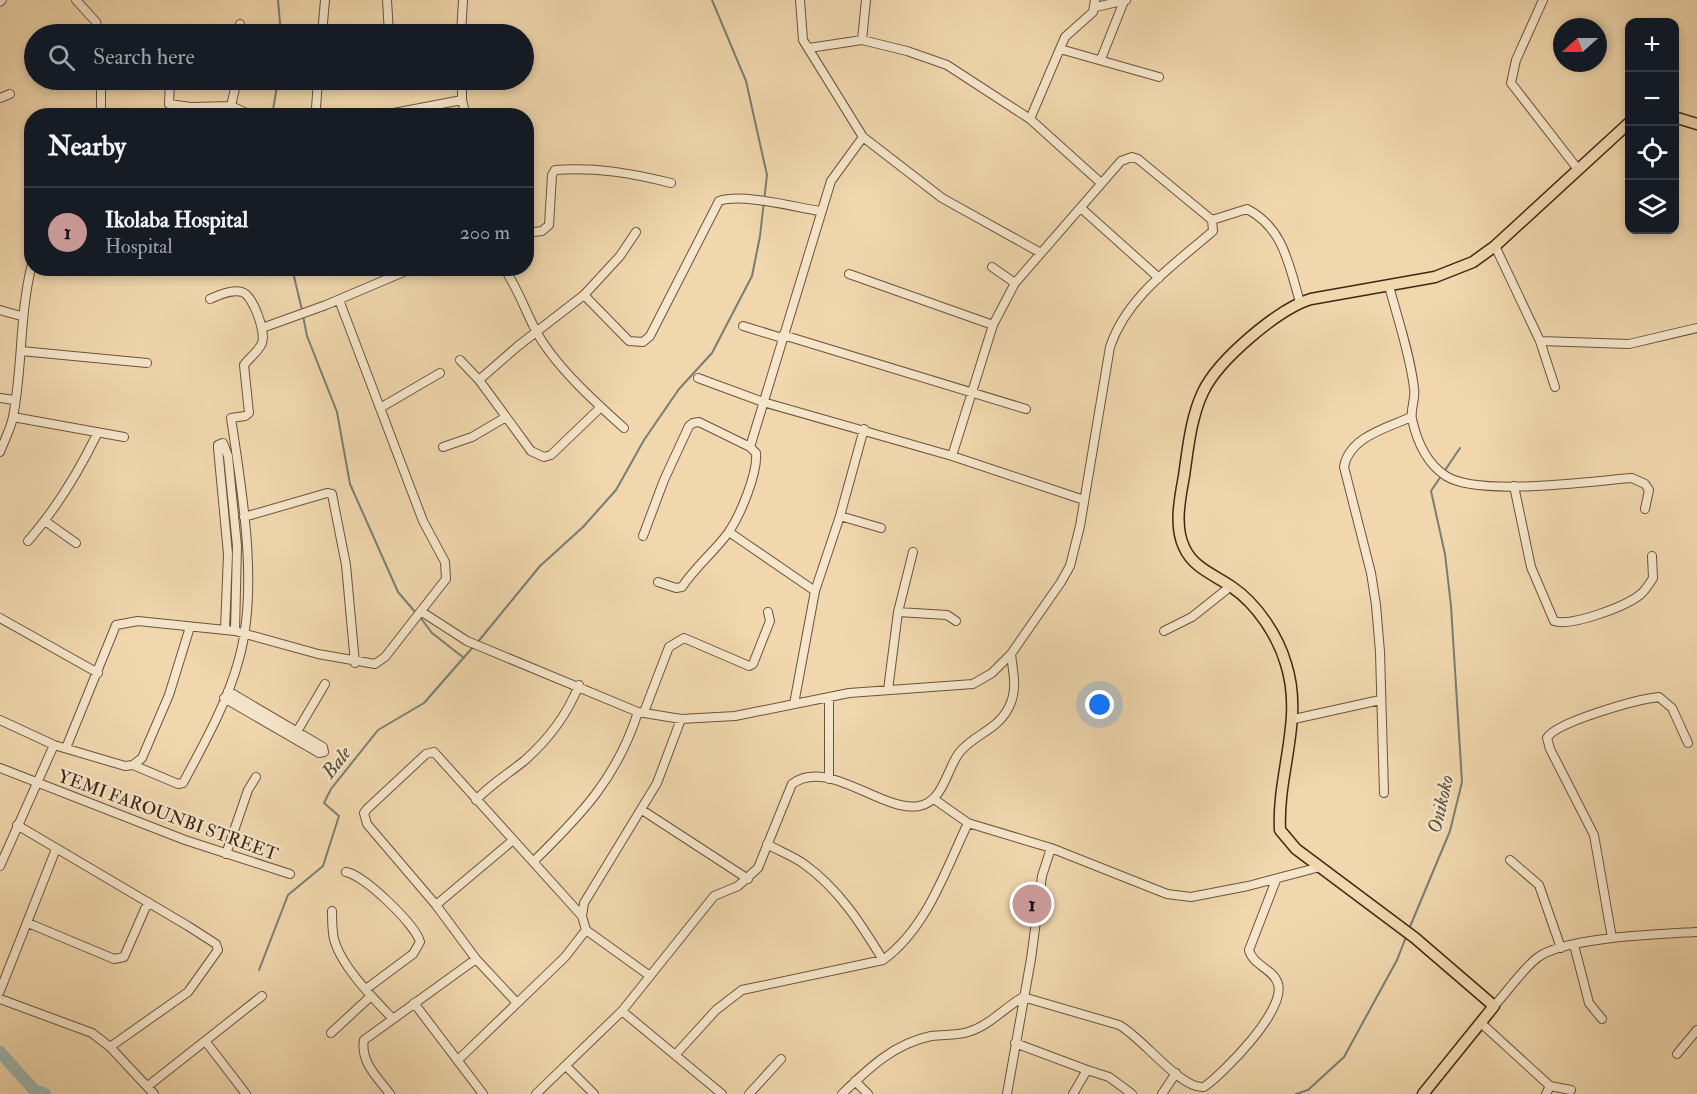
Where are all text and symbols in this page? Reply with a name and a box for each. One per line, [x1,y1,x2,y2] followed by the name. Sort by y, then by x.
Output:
[1553,18,1607,72] north arrow
[1625,18,1679,234] map controls
[1625,18,1679,72] button: +
[24,24,534,90] search box
[45,41,78,74] icon: search
[93,43,195,71] text: Search here
[1625,72,1679,126] button: −
[1625,126,1679,180] button: locate
[48,131,126,163] text: Nearby
[1625,180,1679,234] button: layers
[105,206,248,234] text: Ikolaba Hospital
[64,220,71,245] text: 1
[460,220,510,245] text: 200 m
[105,234,173,259] text: Hospital
[1085,690,1114,719] your location
[315,741,357,784] water label: Bale
[55,765,282,866] street label: YEMI FAROUNBI STREET
[1422,772,1459,836] water label: Onikoko
[1012,882,1052,926] pin: 1

